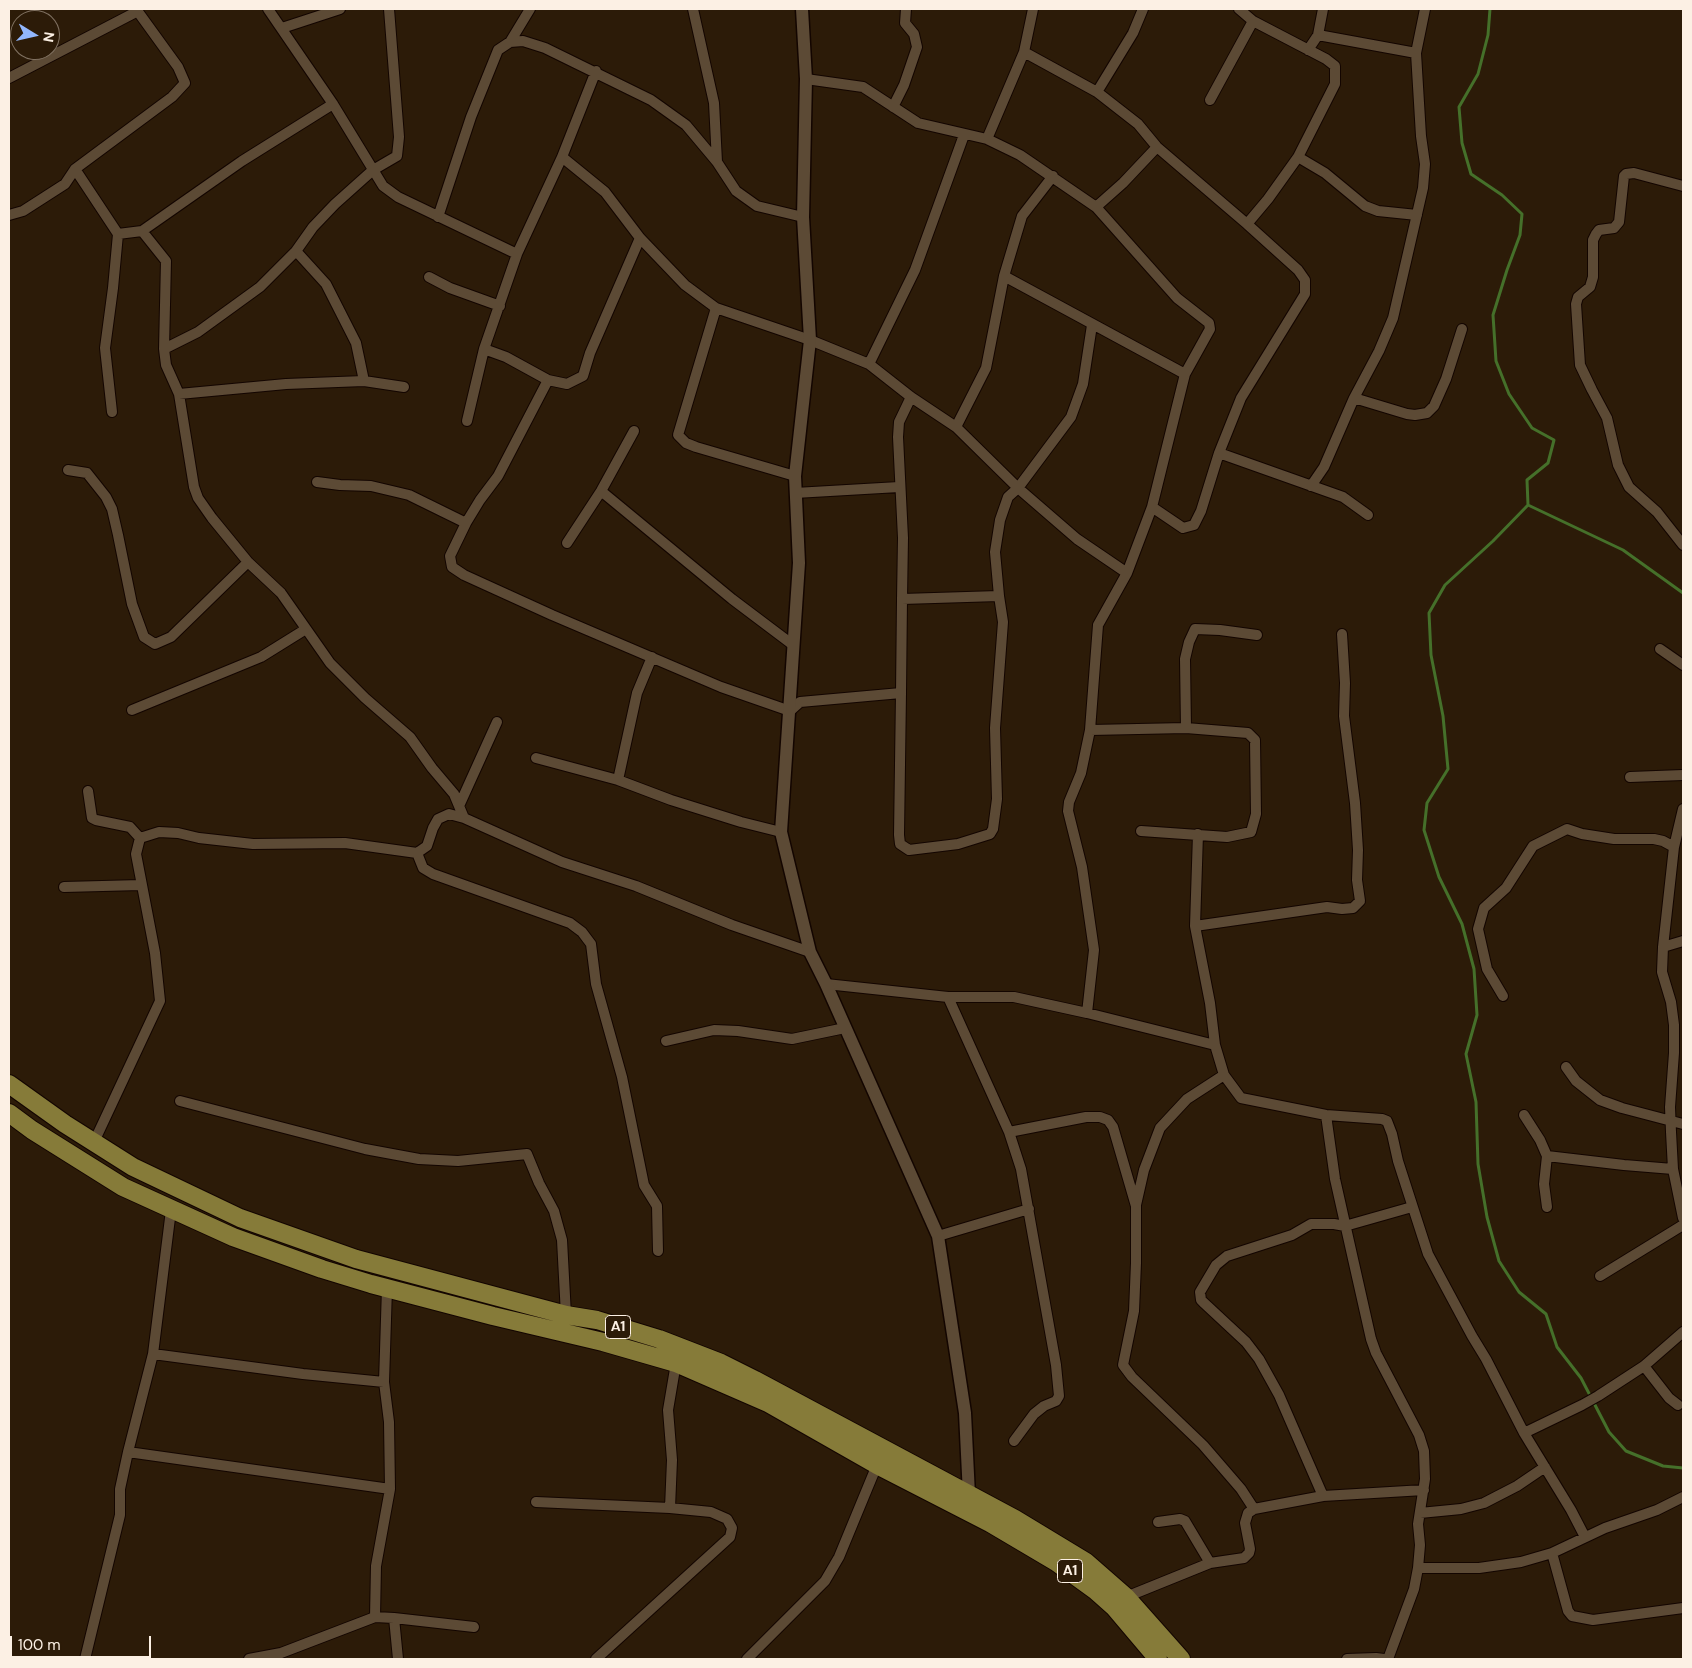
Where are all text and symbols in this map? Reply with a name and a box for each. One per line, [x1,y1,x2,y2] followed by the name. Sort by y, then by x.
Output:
[10,10,60,60] north arrow
[39,31,59,44] text: N
[606,1315,630,1338] road number: A1
[1058,1560,1082,1582] road number: A1
[12,1626,154,1658] scale bar
[18,1635,61,1655] text: 100 m

